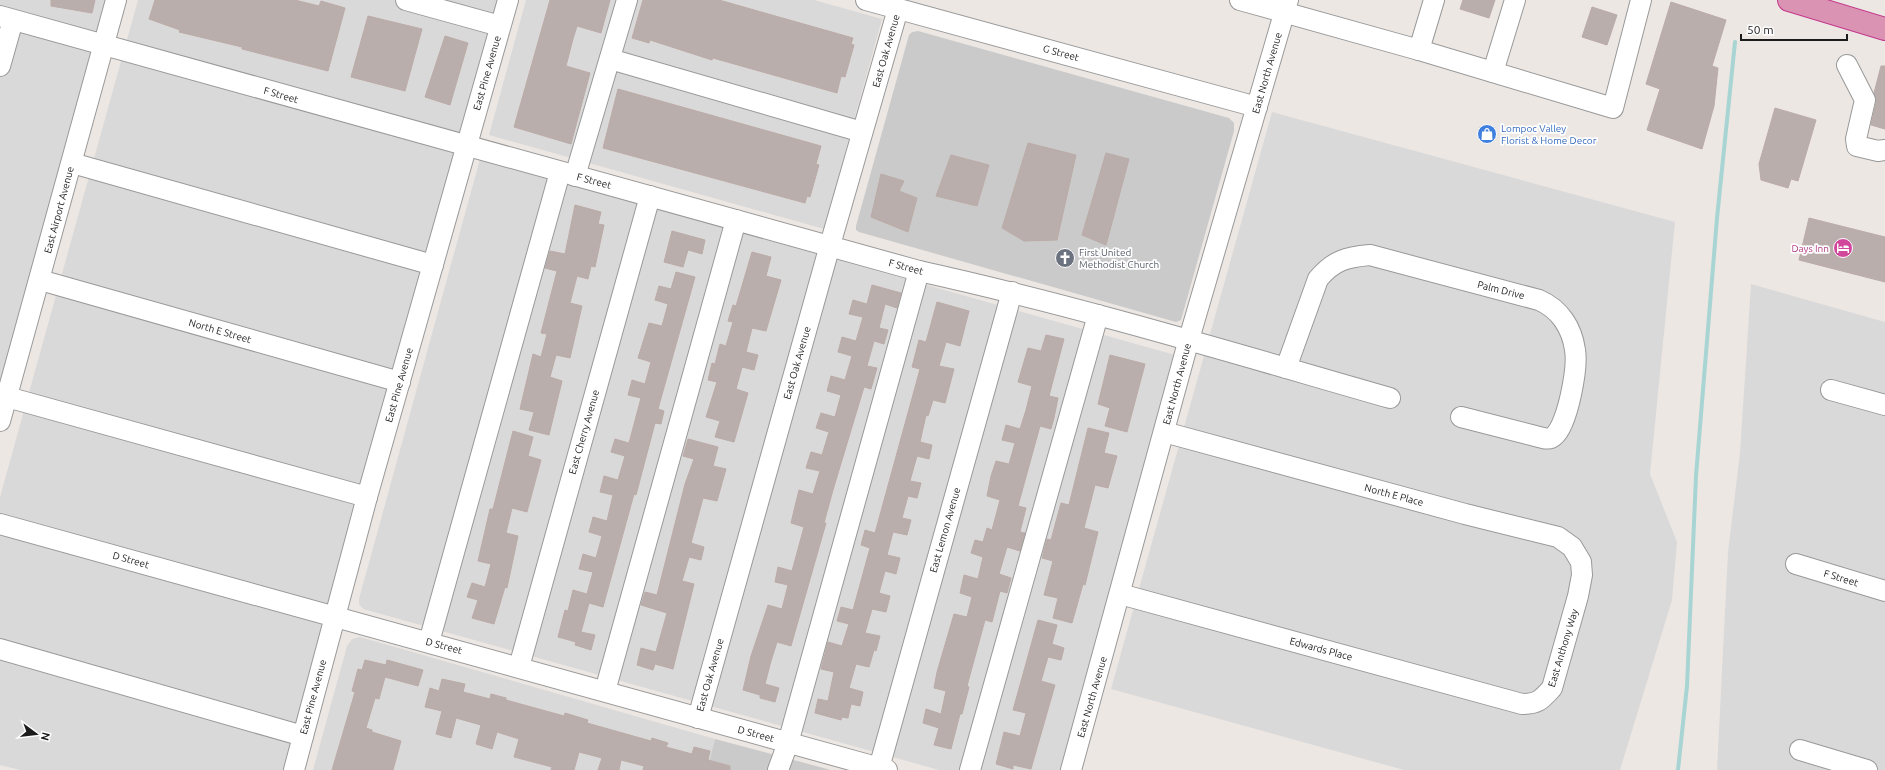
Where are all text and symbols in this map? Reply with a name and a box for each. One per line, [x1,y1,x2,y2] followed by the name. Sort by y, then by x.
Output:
[870,13,902,89] street label: East Oak Avenue
[1741,16,1847,42] scale bar
[1747,23,1774,36] text: 50 m
[1250,31,1284,115] street label: East North Avenue
[471,35,503,111] street label: East Pine Avenue
[1042,43,1080,63] street label: G Street
[262,85,300,105] street label: F Street
[1476,123,1498,145] shop icon: Lompoc Valley Florist & Home Decor
[1501,123,1597,146] place label: Lompoc Valley Florist & Home Decor
[42,165,76,255] street label: East Airport Avenue
[575,171,613,191] street label: F Street
[1832,237,1854,259] hotel icon: Days Inn
[1791,243,1829,254] place label: Days Inn
[1054,247,1076,269] church icon: First United Methodist Church
[1079,247,1159,270] place label: First United Methodist Church
[887,257,925,277] street label: F Street
[1476,279,1526,301] street label: Palm Drive
[187,317,253,345] street label: North E Street
[781,325,813,401] street label: East Oak Avenue
[1161,342,1193,426] street label: East North Avenue
[383,347,415,423] street label: East Pine Avenue
[567,389,601,475] street label: East Cherry Avenue
[1363,482,1425,508] street label: North E Place
[928,486,962,574] street label: East Lemon Avenue
[112,550,150,570] street label: D Street
[1822,568,1860,588] street label: F Street
[1546,608,1580,688] street label: East Anthony Way
[1288,635,1354,663] street label: Edwards Place
[425,636,463,656] street label: D Street
[694,637,726,713] street label: East Oak Avenue
[1075,655,1109,739] street label: East North Avenue
[298,658,328,736] street label: East Pine Avenue
[16,714,56,754] north arrow
[737,724,775,744] street label: D Street
[39,731,53,742] text: N

